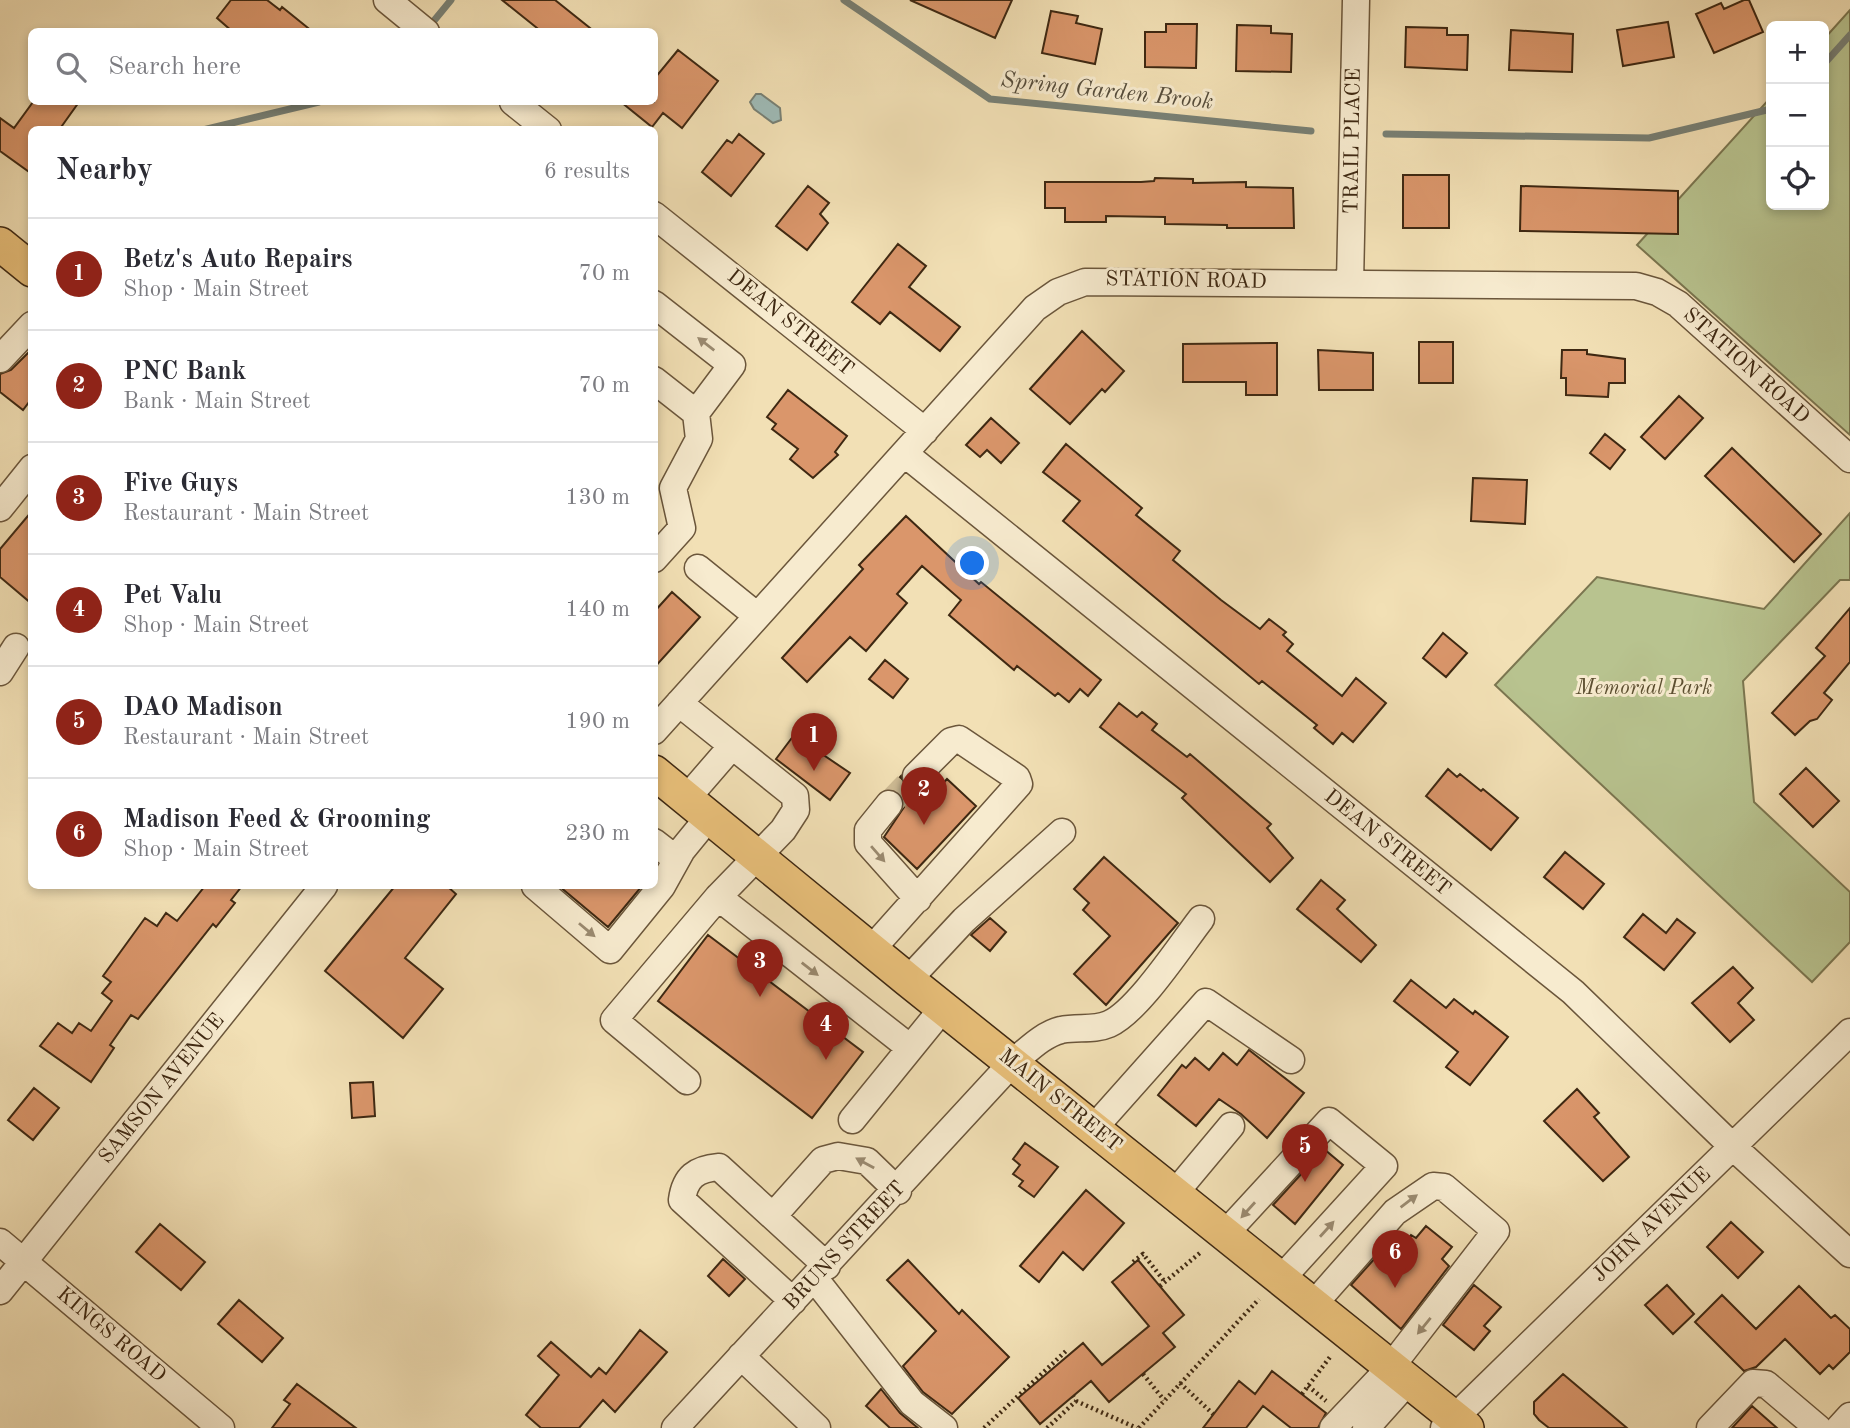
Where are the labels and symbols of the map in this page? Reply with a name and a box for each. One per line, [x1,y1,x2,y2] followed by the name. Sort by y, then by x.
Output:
[999,68,1214,115] water label: Spring Garden Brook
[1341,68,1365,214] street label: TRAIL PLACE
[723,266,857,380] street label: DEAN STREET
[1105,269,1267,293] street label: STATION ROAD
[1679,304,1813,428] street label: STATION ROAD
[697,337,715,352] one-way arrow
[955,546,989,580] your location
[1575,678,1712,699] park label: Memorial Park
[791,713,837,771] pin: 1
[901,767,947,825] pin: 2
[1320,786,1454,900] street label: DEAN STREET
[870,845,885,863] one-way arrow
[577,922,595,937] one-way arrow
[737,939,783,997] pin: 3
[801,961,818,976] one-way arrow
[803,1002,849,1060] pin: 4
[95,1010,229,1168] street label: SAMSON AVENUE
[995,1045,1125,1157] street label: MAIN STREET
[1282,1124,1328,1182] pin: 5
[855,1157,874,1169] one-way arrow
[1589,1164,1715,1286] street label: JOHN AVENUE
[780,1178,910,1314] street label: BRUNS STREET
[1399,1194,1418,1208] one-way arrow
[1240,1201,1256,1219] one-way arrow
[1319,1220,1335,1238] one-way arrow
[1372,1230,1418,1288] pin: 6
[52,1283,170,1387] street label: KINGS ROAD
[1417,1317,1432,1334] one-way arrow

